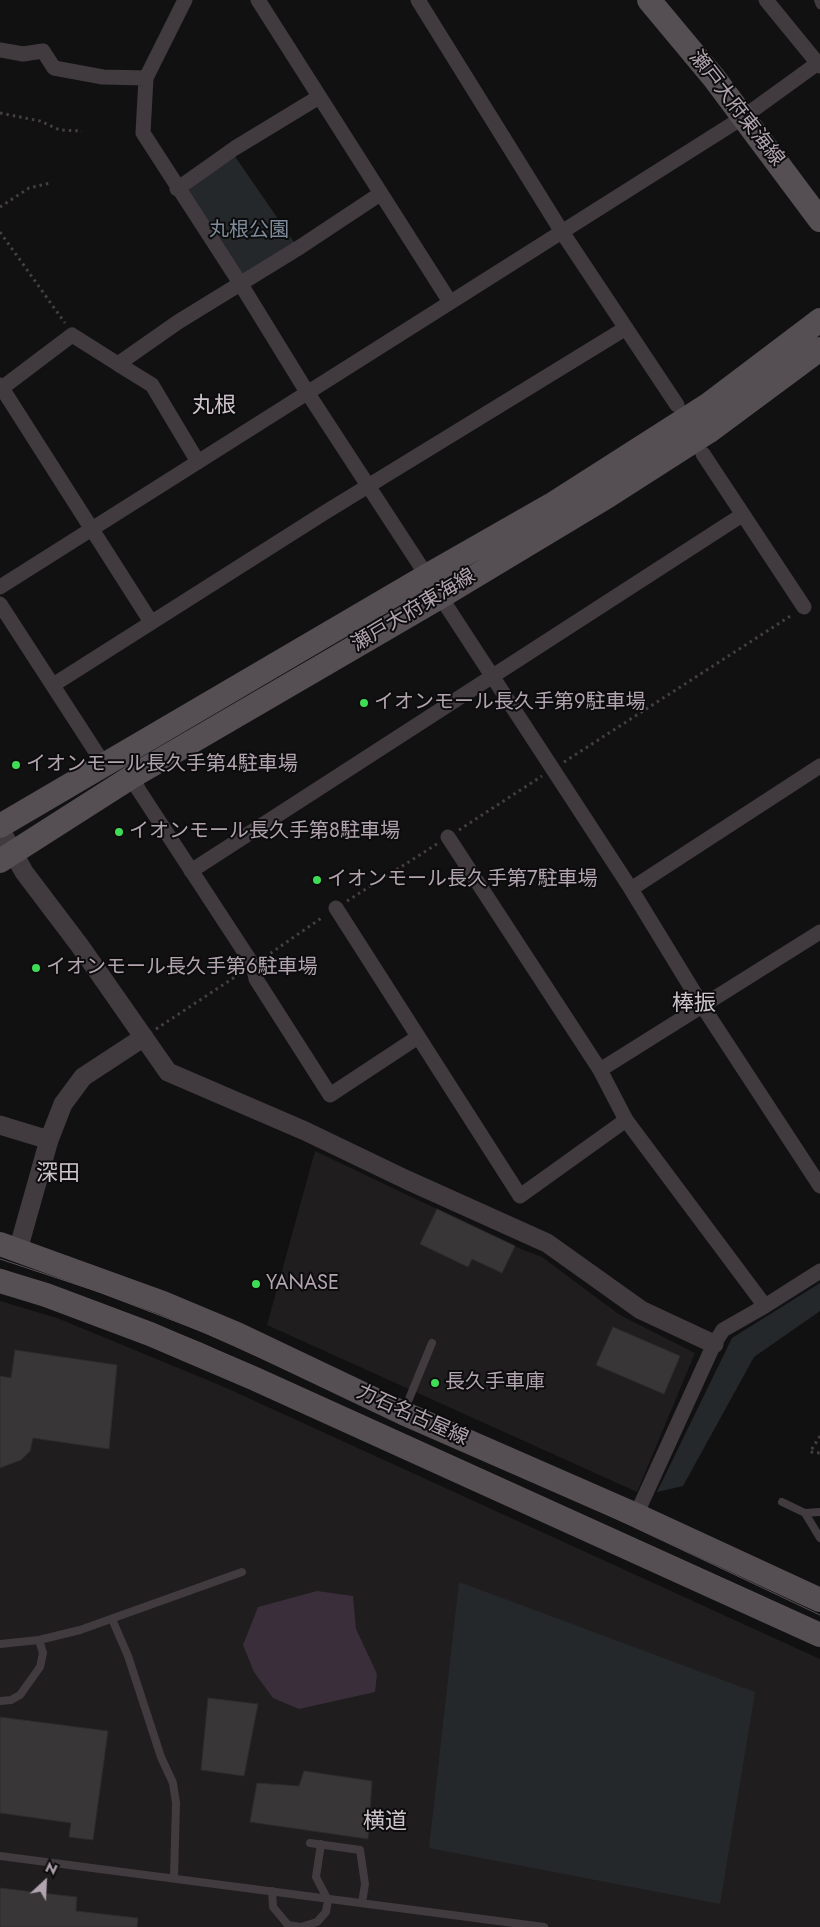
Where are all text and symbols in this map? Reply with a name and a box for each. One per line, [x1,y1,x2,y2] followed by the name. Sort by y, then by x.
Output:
[683,46,789,172] street label: 瀬戸大府東海線
[209,219,289,243] park label: 丸根公園
[192,394,236,420] district label: 丸根
[348,565,480,657] street label: 瀬戸大府東海線
[374,691,646,715] place label: イオンモール長久手第9駐車場
[358,697,370,709] marker: イオンモール長久手第9駐車場
[26,753,298,777] place label: イオンモール長久手第4駐車場
[10,759,22,771] marker: イオンモール長久手第4駐車場
[129,820,400,844] place label: イオンモール長久手第8駐車場
[113,826,125,838] marker: イオンモール長久手第8駐車場
[327,868,597,892] place label: イオンモール長久手第7駐車場
[311,874,323,886] marker: イオンモール長久手第7駐車場
[46,956,318,980] place label: イオンモール長久手第6駐車場
[30,962,42,974] marker: イオンモール長久手第6駐車場
[672,992,716,1018] district label: 棒振
[36,1162,80,1188] district label: 深田
[266,1272,339,1296] place label: YANASE
[250,1278,262,1290] marker: YANASE
[445,1371,545,1395] place label: 長久手車庫
[429,1377,441,1389] marker: 長久手車庫
[352,1381,472,1451] street label: 力石名古屋線
[363,1810,407,1836] district label: 横道
[20,1857,70,1907] north arrow
[42,1857,61,1880] text: N

